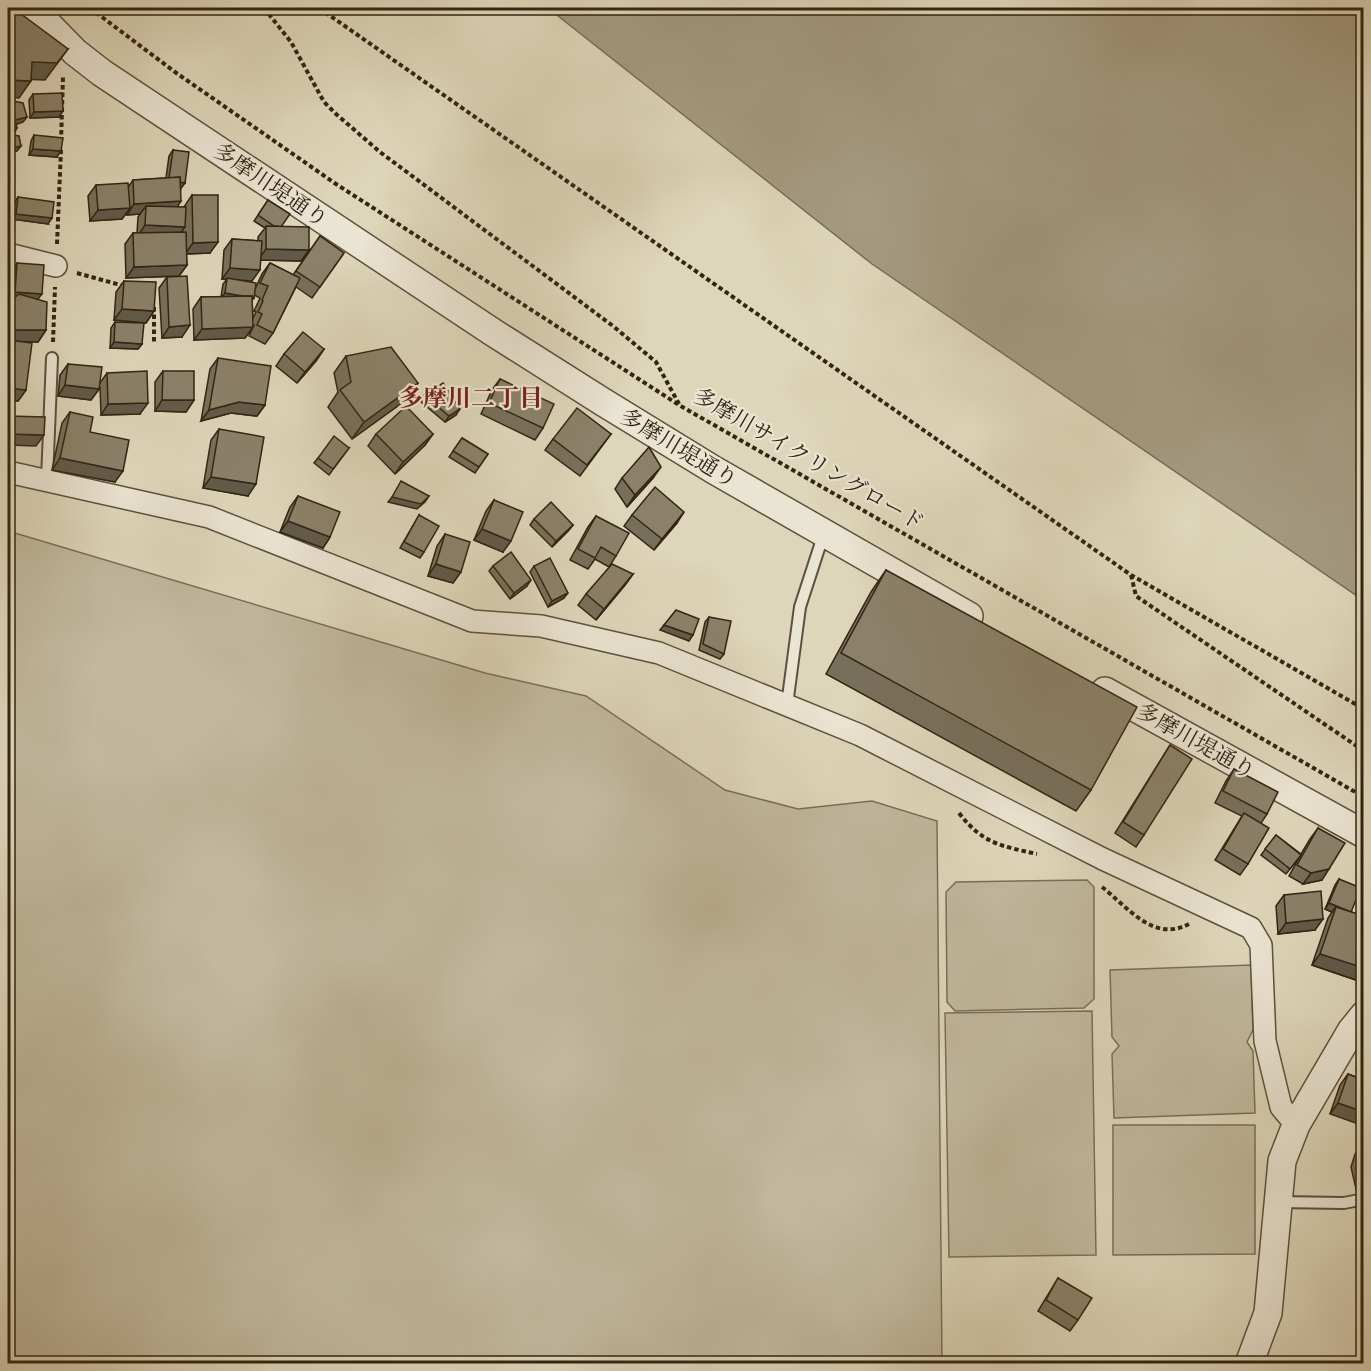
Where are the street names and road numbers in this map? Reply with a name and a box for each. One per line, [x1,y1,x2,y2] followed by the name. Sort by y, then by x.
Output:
[208,136,334,234] street label: 多摩川堤通り
[688,381,930,537] street label: 多摩川サイクリングロード
[615,402,743,494] street label: 多摩川堤通り
[1131,696,1261,786] street label: 多摩川堤通り

